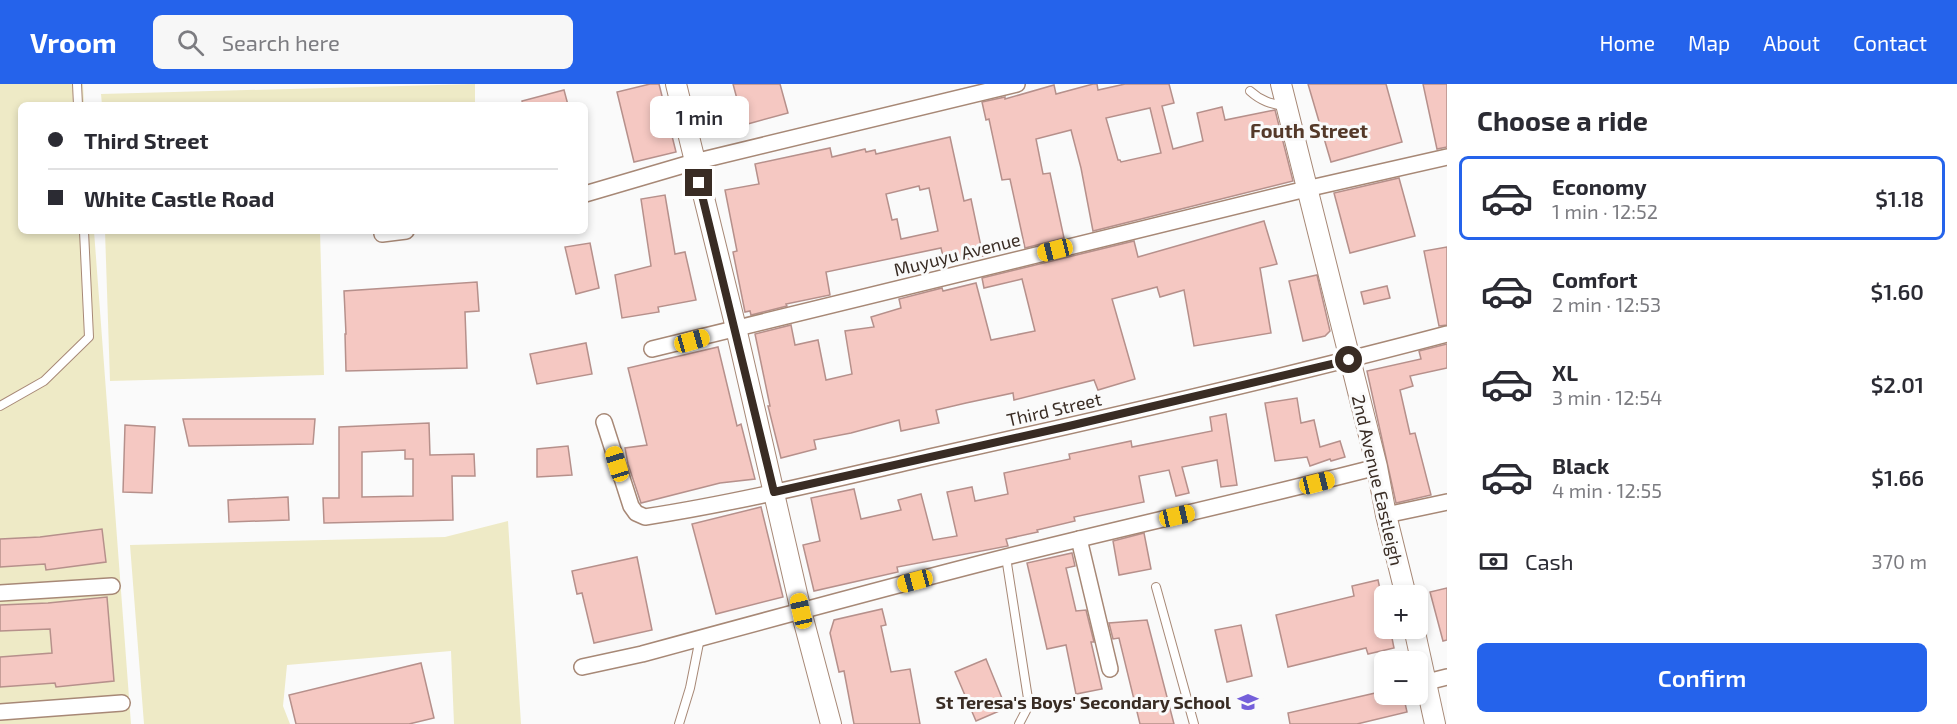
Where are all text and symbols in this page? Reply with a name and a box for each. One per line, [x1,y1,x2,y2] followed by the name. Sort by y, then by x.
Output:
[153,15,573,69] search box
[30,25,117,59] text: Vroom
[174,26,207,59] icon: search
[222,29,340,55] text: Search here
[1599,30,1655,55] text: Home
[1688,30,1730,55] text: Map
[1763,30,1820,55] text: About
[1853,30,1927,55] text: Contact
[650,96,748,138] callout: 1 min
[1477,104,1648,136] text: Choose a ride
[676,105,723,129] text: 1 min
[1250,118,1368,142] district label: Fouth Street
[84,127,209,153] text: Third Street
[685,169,712,196] route end
[1480,171,1534,225] icon: car
[1552,173,1647,199] text: Economy
[84,185,274,211] text: White Castle Road
[1875,185,1924,211] text: $1.18
[1552,199,1658,223] text: 1 min · 12:52
[892,228,1022,280] street label: Muyuyu Avenue
[1035,237,1075,263] car
[1480,264,1534,318] icon: car
[1552,266,1637,292] text: Comfort
[1871,278,1924,304] text: $1.60
[1552,292,1661,316] text: 2 min · 12:53
[672,327,712,355] car
[1335,346,1362,373] route start
[1480,357,1534,411] icon: car
[1552,359,1578,385] text: XL
[1871,371,1924,397] text: $2.01
[1552,385,1662,409] text: 3 min · 12:54
[1004,387,1104,431] street label: Third Street
[1348,392,1408,568] street label: 2nd Avenue Eastleigh
[603,444,631,484] car
[1480,450,1534,504] icon: car
[1552,452,1609,478] text: Black
[1871,464,1924,490] text: $1.66
[1297,470,1337,496] car
[1552,478,1662,502] text: 4 min · 12:55
[1157,503,1197,529] car
[1477,545,1510,578] icon: cash
[1525,548,1574,574] text: Cash
[1872,549,1927,573] text: 370 m
[895,568,935,594] car
[1374,585,1428,705] map controls
[1374,585,1428,639] button: +
[788,591,814,631] car
[1477,643,1927,712] button: Confirm
[1374,651,1428,705] button: −
[1236,690,1260,714] school or university icon: St Teresa's Boys' Secondary School
[936,691,1231,713] place label: St Teresa's Boys' Secondary School

